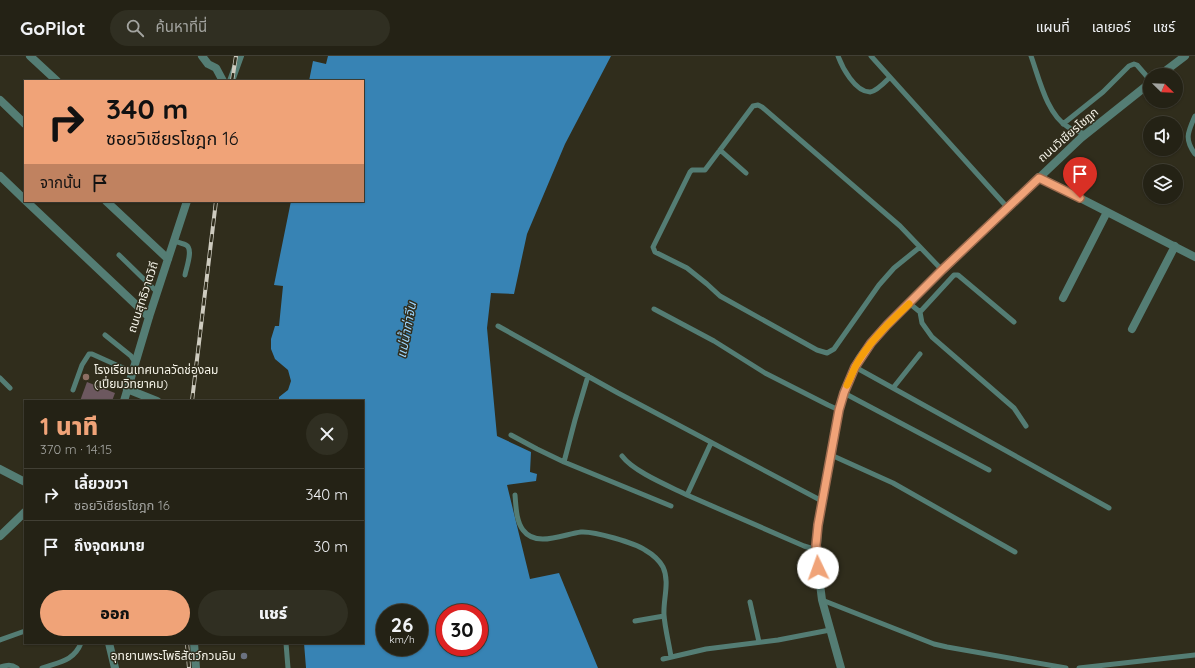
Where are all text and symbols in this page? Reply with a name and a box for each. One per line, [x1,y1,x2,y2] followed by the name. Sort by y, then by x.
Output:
[110,10,390,46] search box
[20,16,86,40] text: GoPilot
[124,17,146,39] icon: search
[156,17,207,36] text: ค้นหาที่นี่
[1036,18,1070,36] text: แผนที่
[1092,18,1131,36] text: เลเยอร์
[1153,18,1175,36] text: แชร์
[1143,68,1183,108] north arrow
[1143,68,1183,204] map controls
[106,91,188,126] text: 340 m
[40,96,92,148] icon: right
[1034,104,1101,165] street label: ถนนวิเชียรโชฎก
[1143,116,1183,156] button: sound
[106,127,239,150] text: ซอยวิเชียรโชฎก 16
[1063,157,1097,198] pin
[1069,163,1091,185] icon: arrive
[1143,164,1183,204] button: layers
[89,172,111,194] icon: arrive
[40,173,81,192] text: จากนั้น
[124,259,161,334] street label: ถนนสุทธิวาตวิถี
[392,299,419,359] water label: แม่น้ำท่าจีน
[94,362,218,391] place label: โรงเรียนเทศบาลวัดช่องลม (เปี่ยมวิทยาคม)
[81,372,91,382] marker: โรงเรียนเทศบาลวัดช่องลม (เปี่ยมวิทยาคม)
[40,411,98,441] text: 1 นาที
[306,413,348,455] button: close
[40,441,112,457] text: 370 m · 14:15
[74,474,128,493] text: เลี้ยวขวา
[40,484,62,506] icon: right
[306,485,348,504] text: 340 m
[74,497,170,513] text: ซอยวิเชียรโชฎก 16
[40,536,62,558] icon: arrive
[74,536,145,555] text: ถึงจุดหมาย
[313,537,348,556] text: 30 m
[797,547,839,589] position arrow
[40,590,190,636] button: ออก
[198,590,348,636] button: แชร์
[436,604,488,656] speed limit sign: 30
[391,612,413,637] text: 26
[389,633,415,646] text: km/h
[111,648,236,663] place label: อุทยานพระโพธิสัตว์กวนอิม
[239,651,249,661] marker: อุทยานพระโพธิสัตว์กวนอิม

